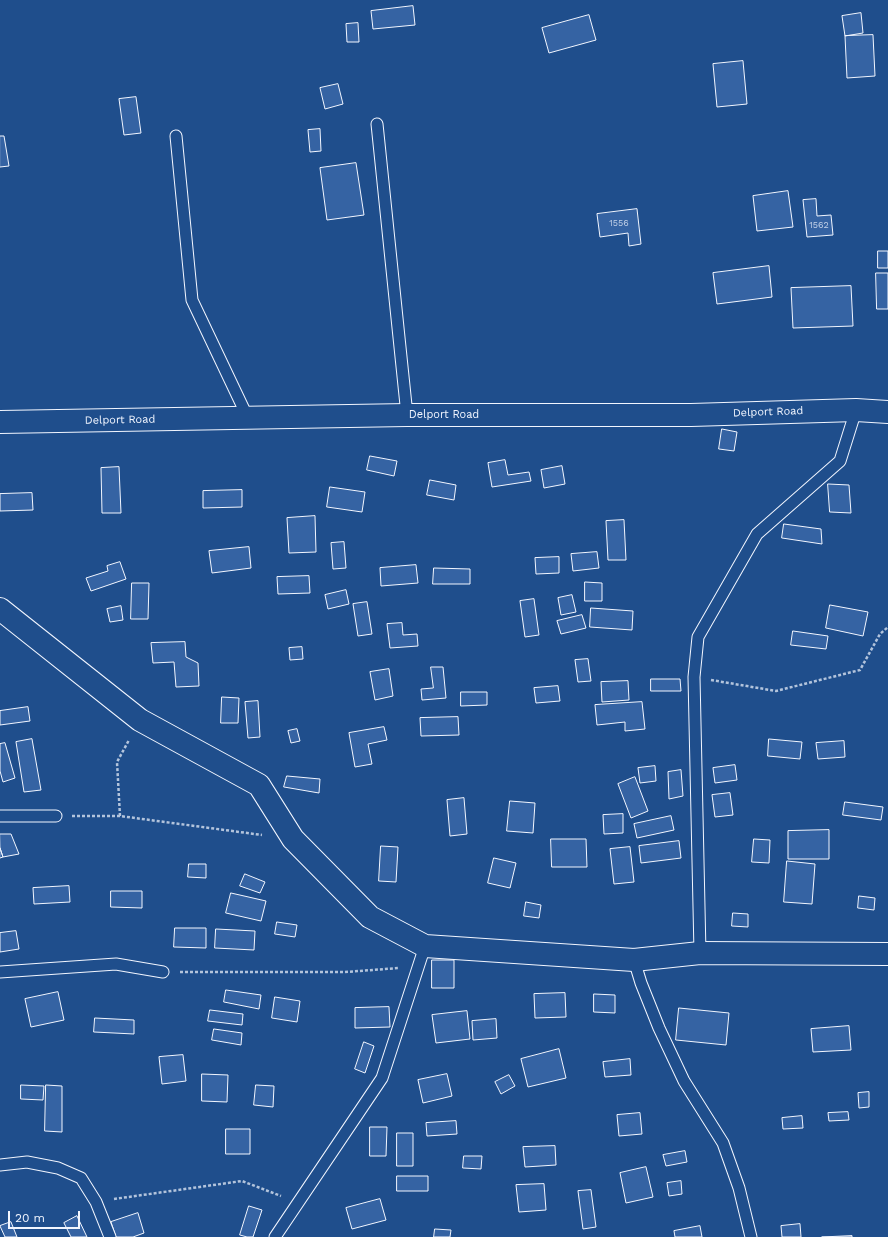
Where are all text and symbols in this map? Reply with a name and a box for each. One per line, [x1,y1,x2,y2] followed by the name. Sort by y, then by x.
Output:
[609,218,629,228] house number: 1556
[809,220,829,230] house number: 1562
[733,404,803,420] street label: Delport Road
[409,408,479,422] street label: Delport Road
[85,413,155,427] street label: Delport Road
[10,1203,82,1229] scale bar
[15,1211,45,1225] text: 20 m

